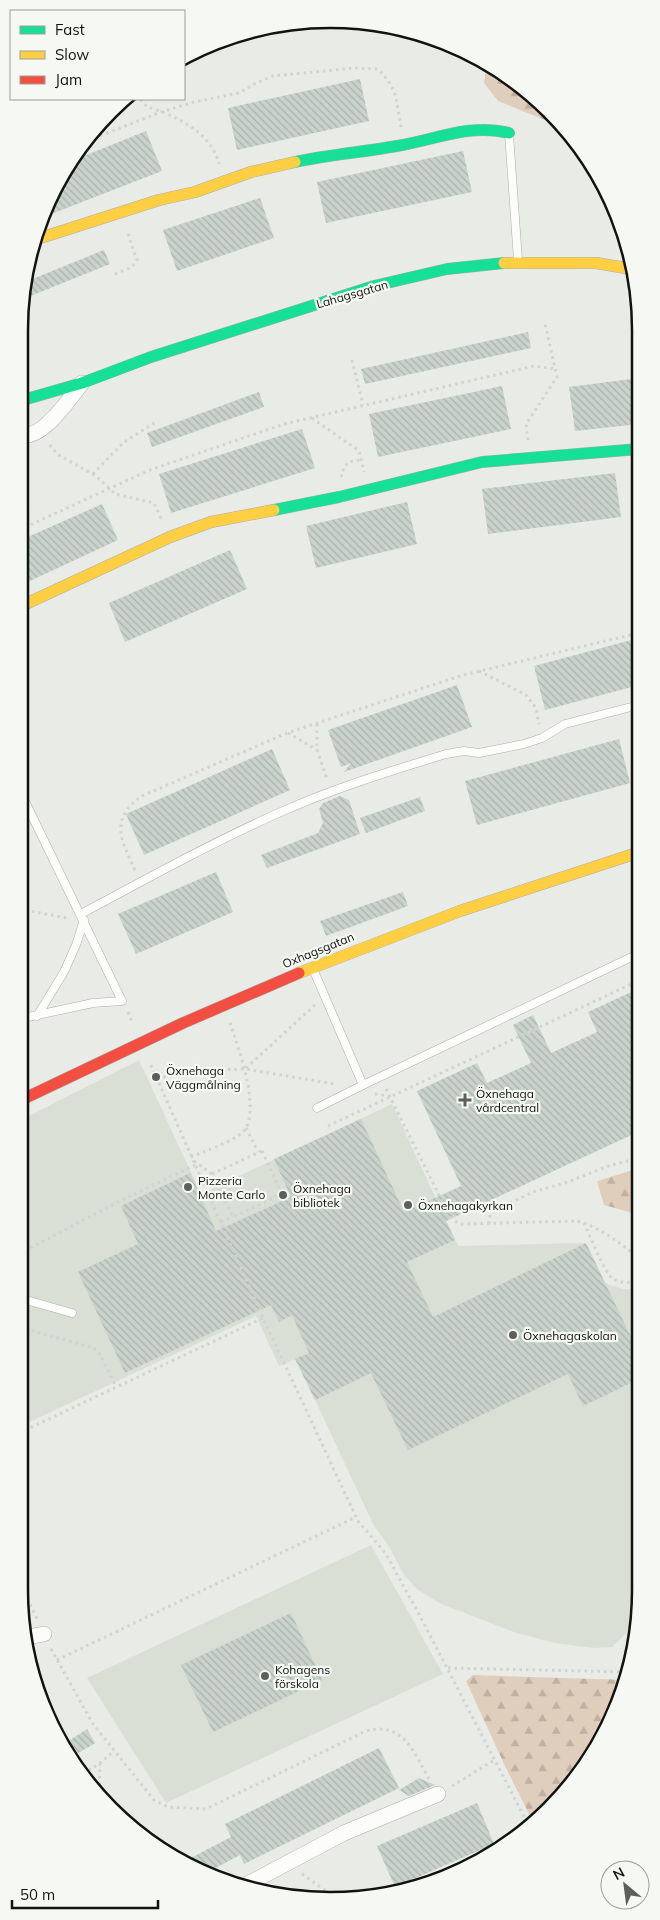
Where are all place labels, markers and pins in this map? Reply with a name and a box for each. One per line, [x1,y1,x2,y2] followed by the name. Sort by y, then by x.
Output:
[166,1063,241,1092] place label: Öxnehaga Väggmålning
[150,1071,162,1083] marker: Öxnehaga Väggmålning
[476,1086,539,1115] place label: Öxnehaga vårdcentral
[458,1093,472,1107] marker: Öxnehaga vårdcentral
[198,1173,265,1202] place label: Pizzeria Monte Carlo
[182,1181,194,1193] marker: Pizzeria Monte Carlo
[293,1181,351,1210] place label: Öxnehaga bibliotek
[277,1189,289,1201] marker: Öxnehaga bibliotek
[418,1198,513,1213] place label: Öxnehagakyrkan
[402,1199,414,1211] marker: Öxnehagakyrkan
[523,1328,617,1343] place label: Öxnehagaskolan
[507,1329,519,1341] marker: Öxnehagaskolan
[275,1662,330,1691] place label: Kohagens förskola
[259,1670,271,1682] marker: Kohagens förskola

